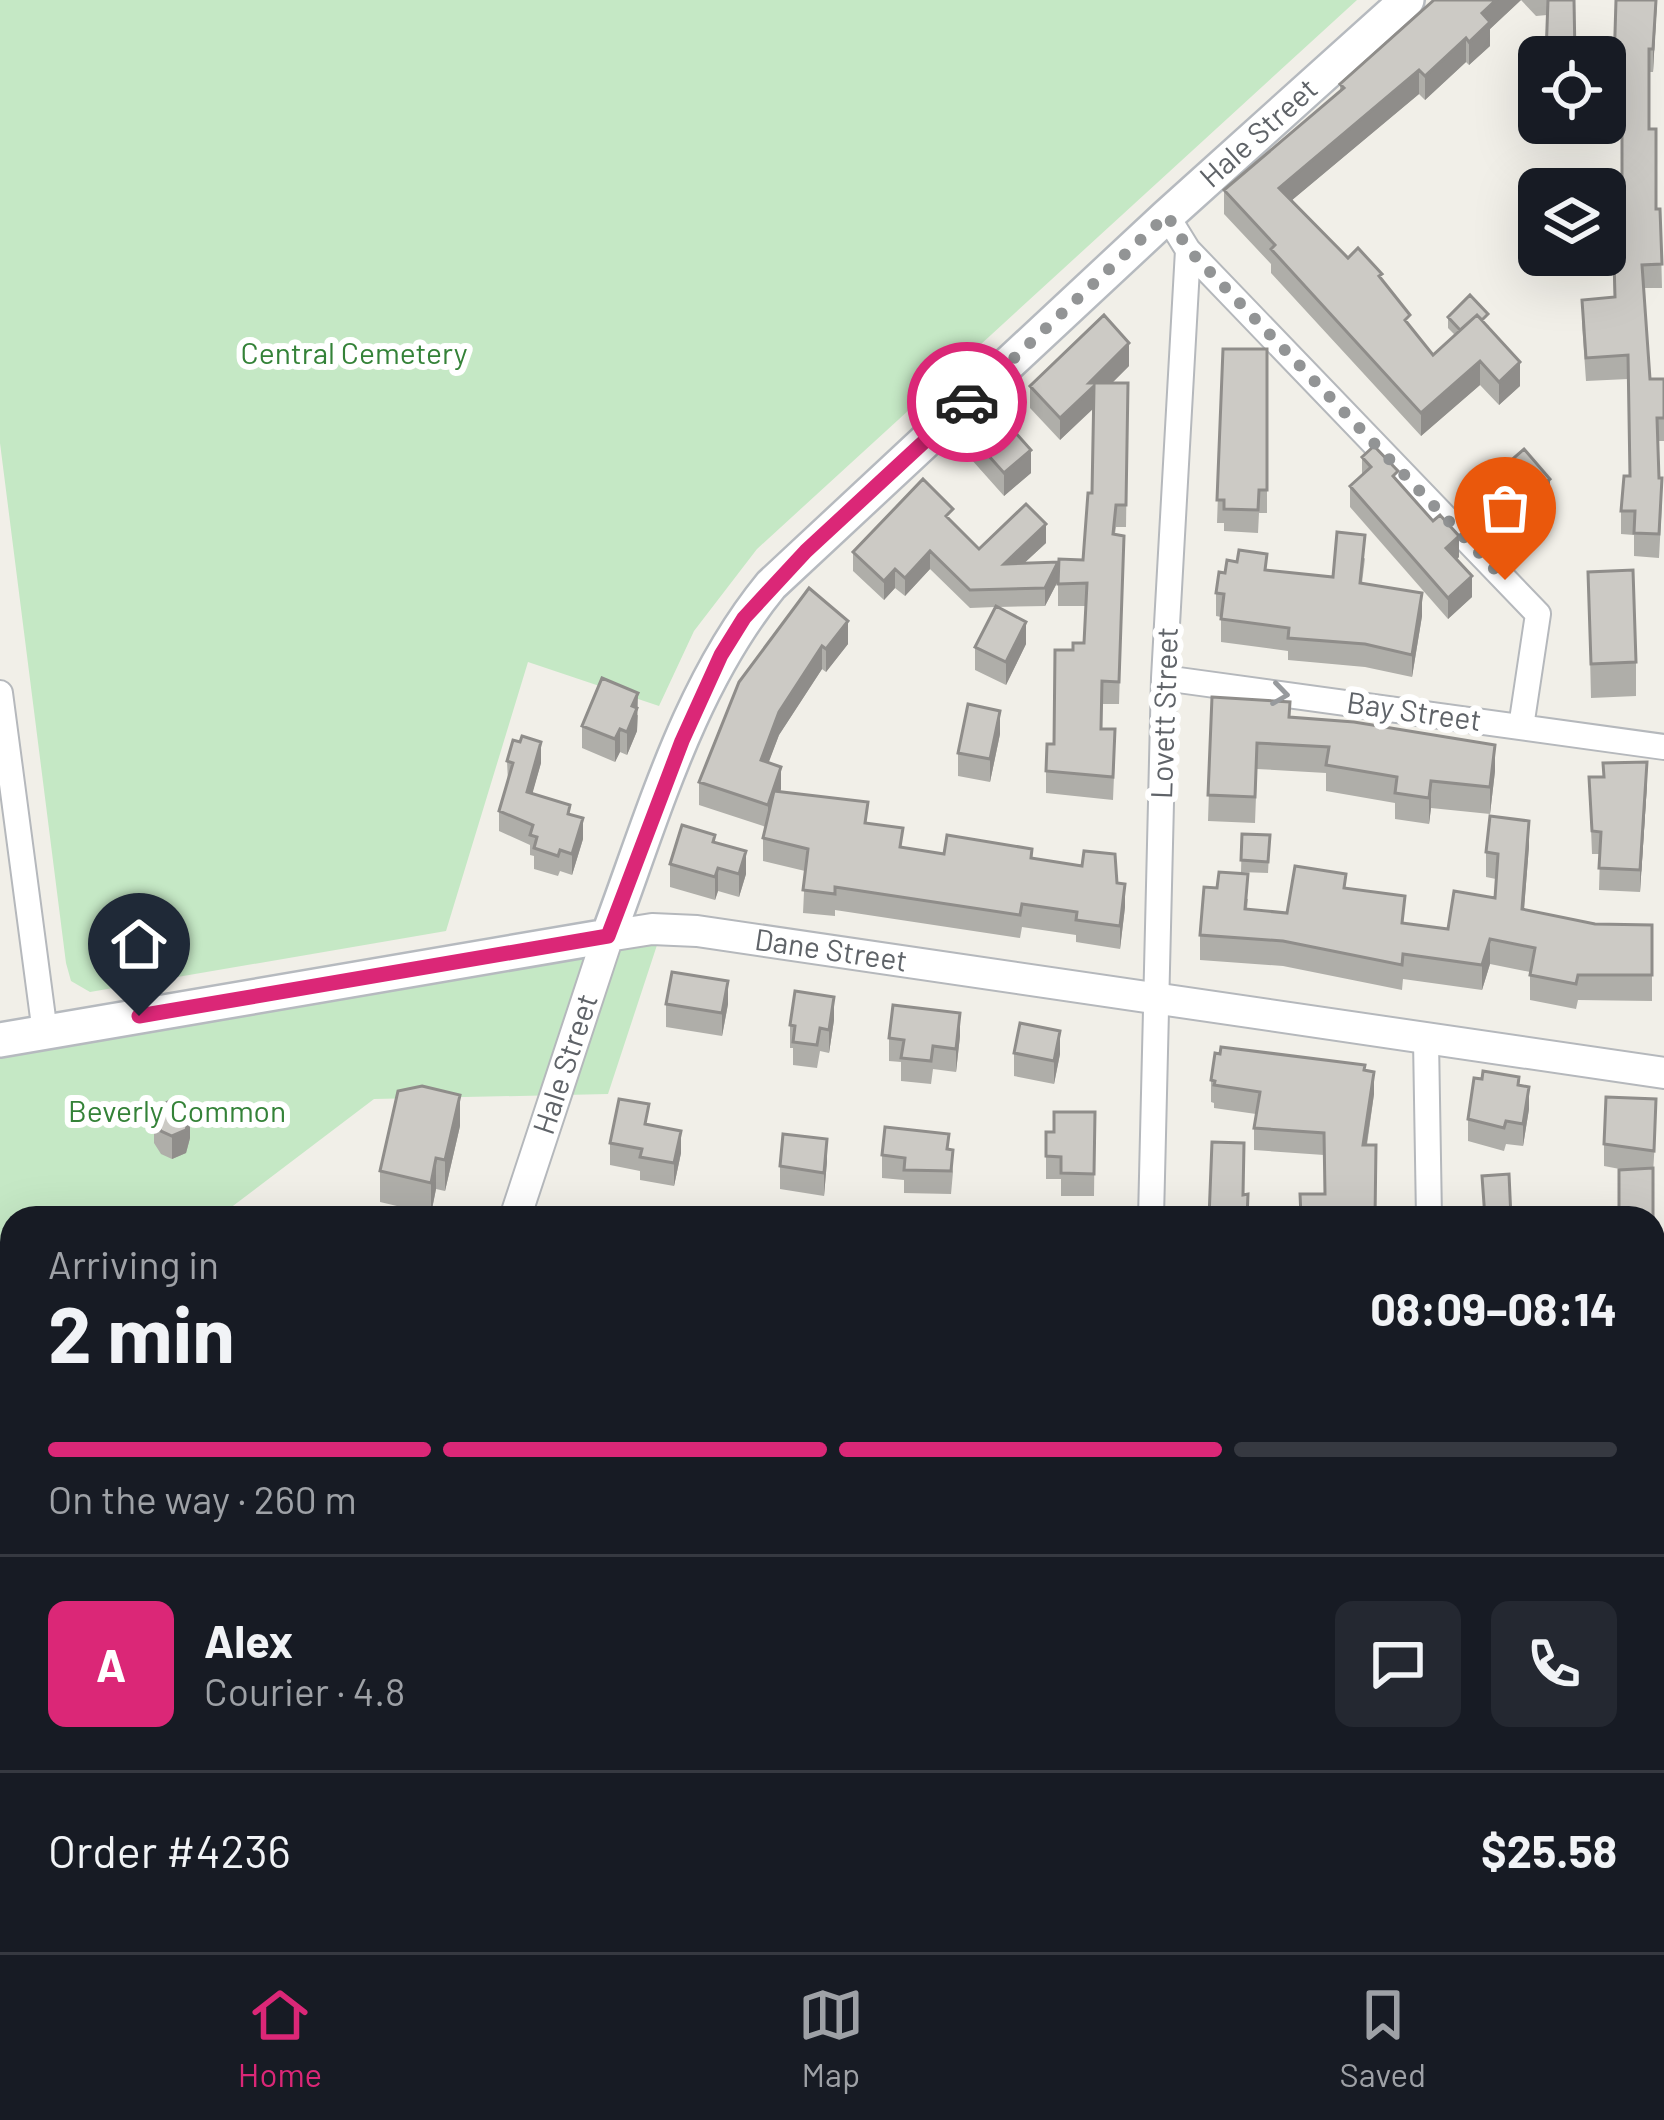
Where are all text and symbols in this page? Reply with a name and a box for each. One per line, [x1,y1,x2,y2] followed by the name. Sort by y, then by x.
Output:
[1518,36,1626,276] map controls
[1518,36,1626,144] button: locate
[1192,69,1324,194] street label: Hale Street
[1518,168,1626,276] button: layers
[241,334,468,370] park label: Central Cemetery
[907,342,1027,462] courier
[934,369,1000,435] icon: car
[1454,457,1556,580] pin
[1472,475,1538,541] icon: bag
[1142,626,1184,800] street label: Lovett Street
[1270,680,1290,706] one-way arrow
[1345,683,1484,737] street label: Bay Street
[88,893,190,1016] pin
[106,911,172,977] icon: home
[753,920,910,978] street label: Dane Street
[524,989,604,1138] street label: Hale Street
[68,1092,286,1128] park label: Beverly Common
[48,1240,219,1287] text: Arriving in
[1370,1281,1617,1335] text: 08:09–08:14
[48,1285,235,1379] text: 2 min
[48,1475,357,1522] text: On the way · 260 m
[1335,1601,1461,1727] button: chat
[1491,1601,1617,1727] button: phone
[204,1613,293,1667] text: Alex
[96,1637,126,1691] text: A
[204,1667,405,1714] text: Courier · 4.8
[48,1823,291,1877] text: Order #4236
[1481,1823,1617,1877] text: $25.58
[238,1982,322,2094] tab: Home
[798,1982,864,2094] tab: Map
[1340,1982,1426,2094] tab: Saved

